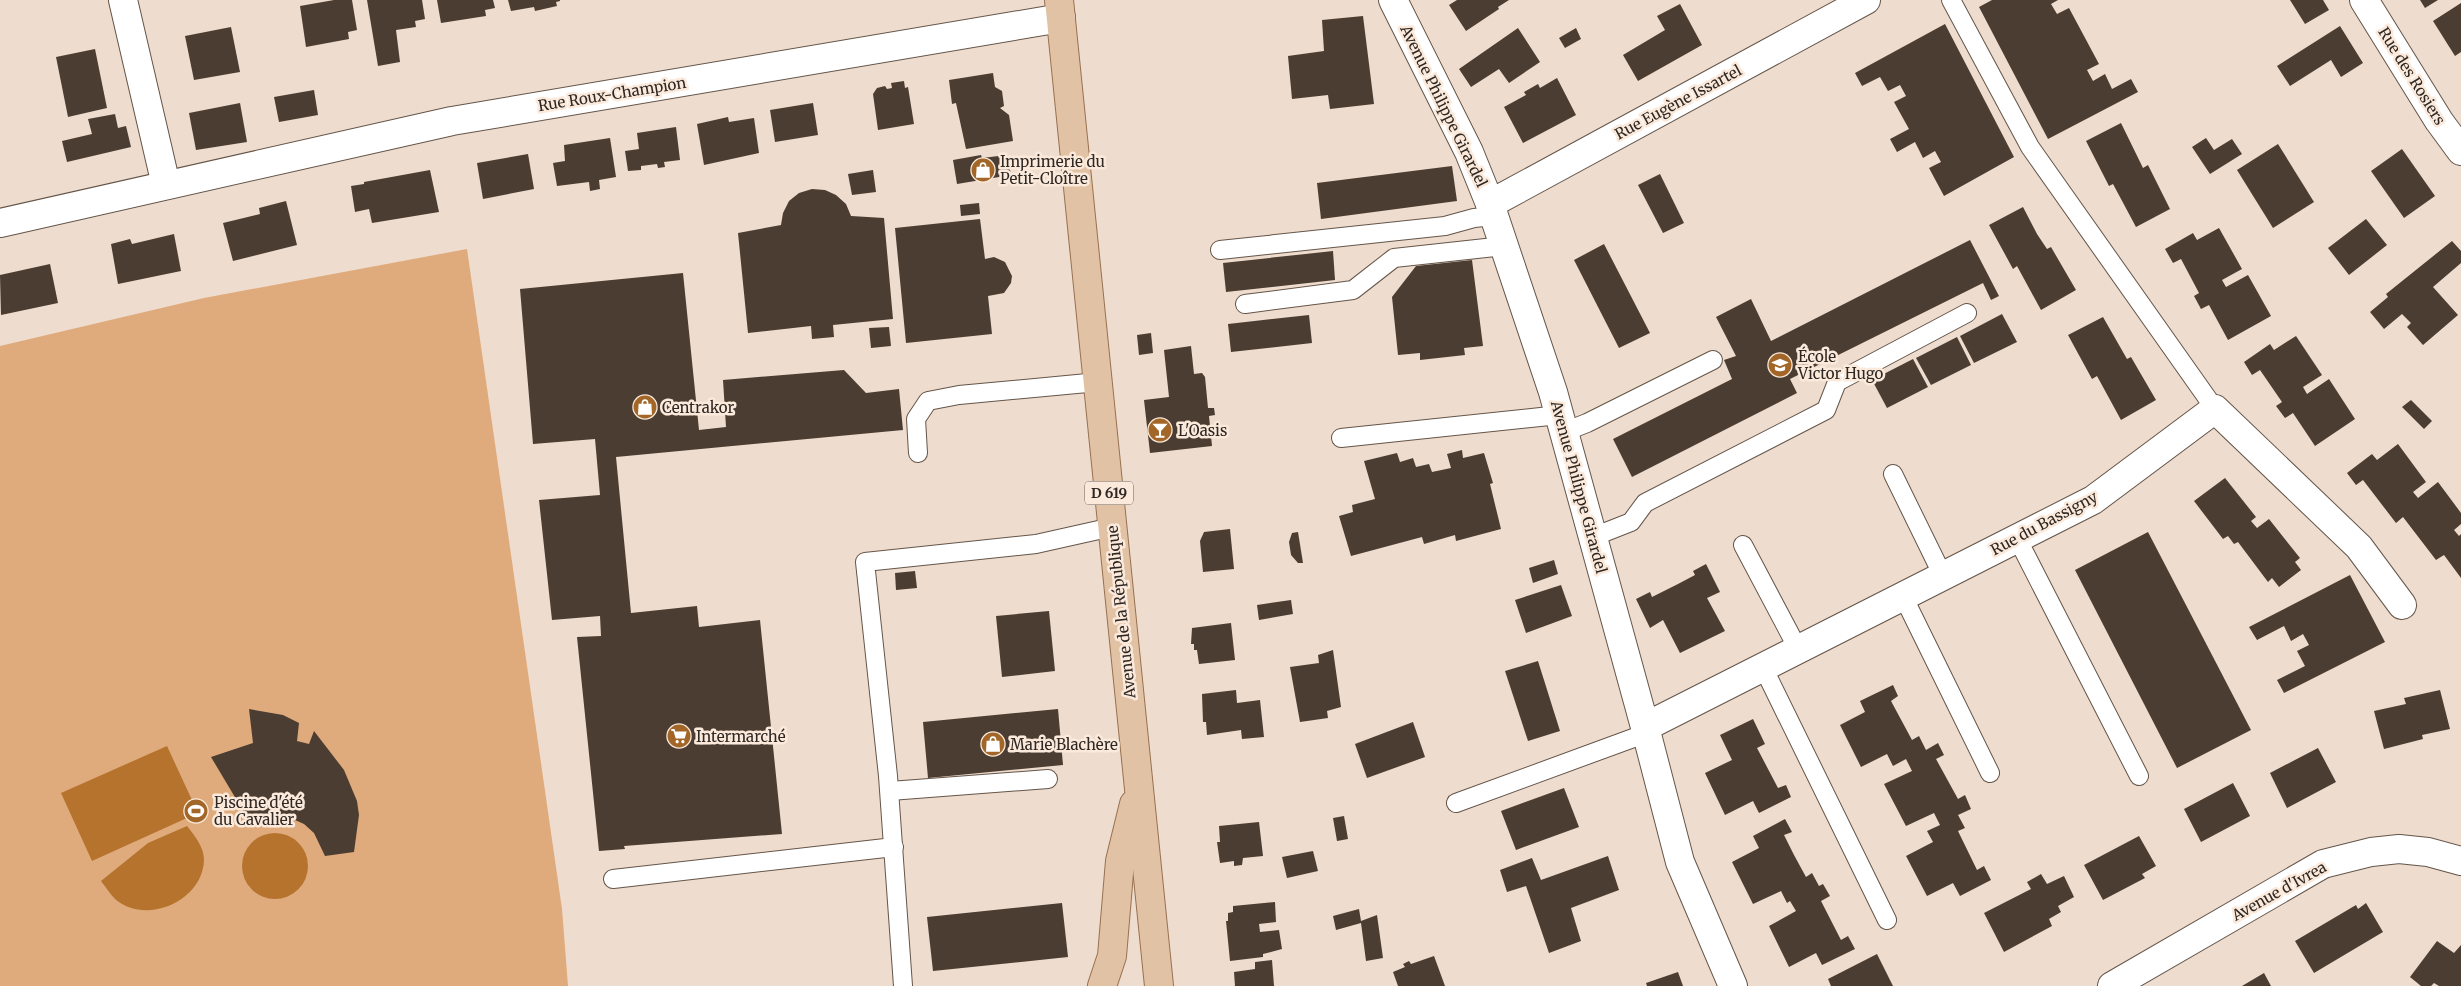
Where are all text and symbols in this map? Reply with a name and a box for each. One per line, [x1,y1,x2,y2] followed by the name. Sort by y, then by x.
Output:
[1396,21,1492,190] street label: Avenue Philippe Girardel
[2374,24,2450,128] street label: Rue des Rosiers
[1611,60,1745,143] street label: Rue Eugène Issartel
[537,73,688,115] street label: Rue Roux-Champion
[1000,152,1105,188] place label: Imprimerie du Petit-Cloître
[970,157,996,183] shop icon: Imprimerie du Petit-Cloître
[1797,346,1884,383] place label: École Victor Hugo
[1767,352,1793,378] school or university icon: École Victor Hugo
[632,394,658,420] shop icon: Centrakor
[662,398,734,417] place label: Centrakor
[1547,398,1611,576] street label: Avenue Philippe Girardel
[1147,417,1173,443] bar icon: L'Oasis
[1178,421,1227,440] place label: L'Oasis
[1085,482,1133,504] road number: D 619
[1987,487,2101,559] street label: Rue du Bassigny
[1102,524,1140,700] street label: Avenue de la République
[666,723,692,749] supermarket icon: Intermarché
[696,727,786,746] place label: Intermarché
[980,731,1006,757] shop icon: Marie Blachère
[1010,735,1118,754] place label: Marie Blachère
[214,793,303,829] place label: Piscine d'été du Cavalier
[183,798,209,824] sports icon: Piscine d'été du Cavalier
[2228,857,2330,925] street label: Avenue d'Ivrea

